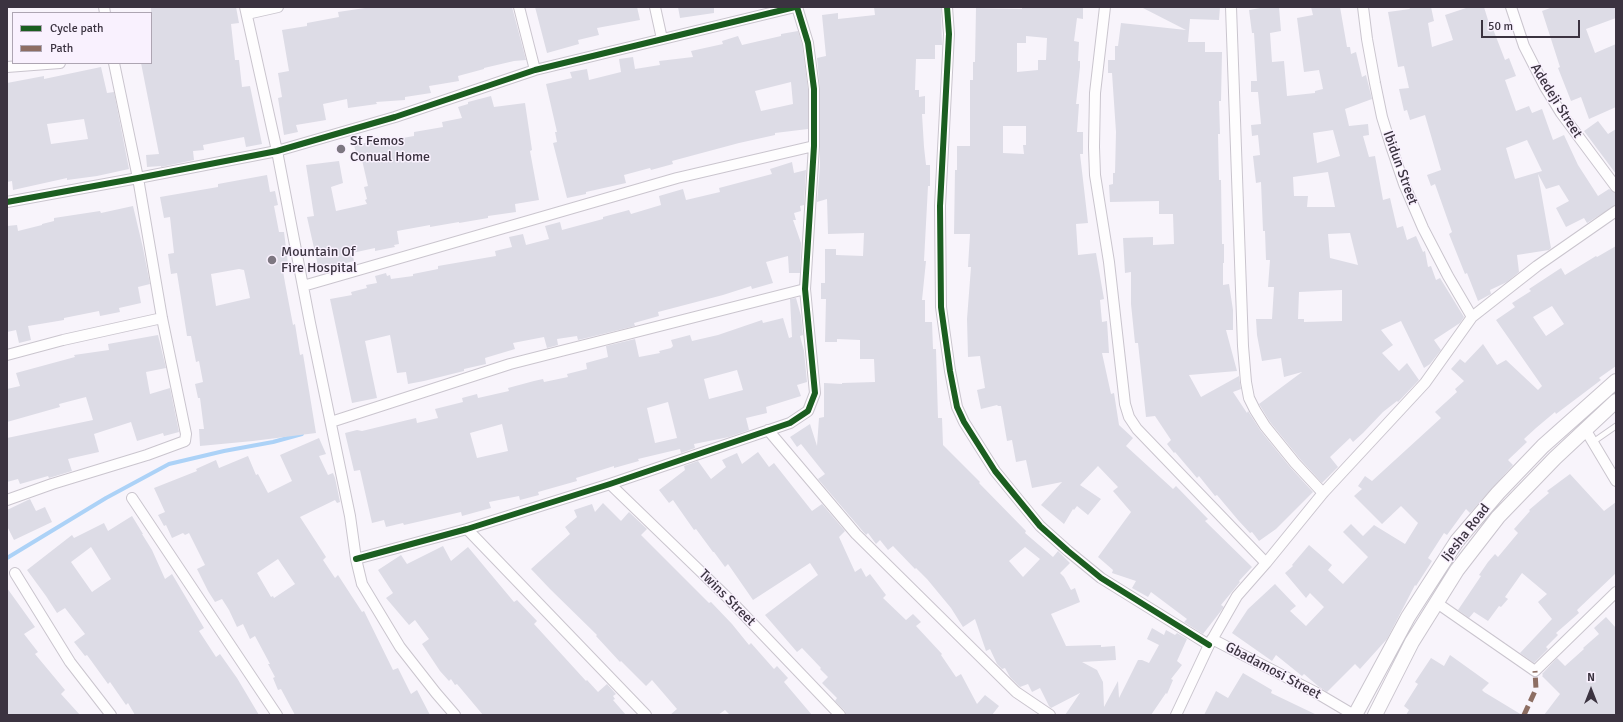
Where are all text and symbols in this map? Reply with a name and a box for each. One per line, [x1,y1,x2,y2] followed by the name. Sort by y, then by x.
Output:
[12,12,152,64] legend
[1483,12,1582,38] scale bar
[1488,19,1513,34] text: 50 m
[50,21,103,36] text: Cycle path
[50,41,73,56] text: Path
[1526,61,1586,141] street label: Adedeji Street
[1379,129,1421,207] street label: Ibidun Street
[350,133,430,166] place label: St Femos Conual Home
[335,143,347,155] marker: St Femos Conual Home
[281,244,357,276] place label: Mountain Of Fire Hospital
[266,254,278,266] marker: Mountain Of Fire Hospital
[1438,501,1494,565] street label: Ijesha Road
[695,566,759,630] street label: Twins Street
[1222,639,1324,703] street label: Gbadamosi Street
[1571,670,1611,710] north arrow
[1587,671,1595,684] text: N

